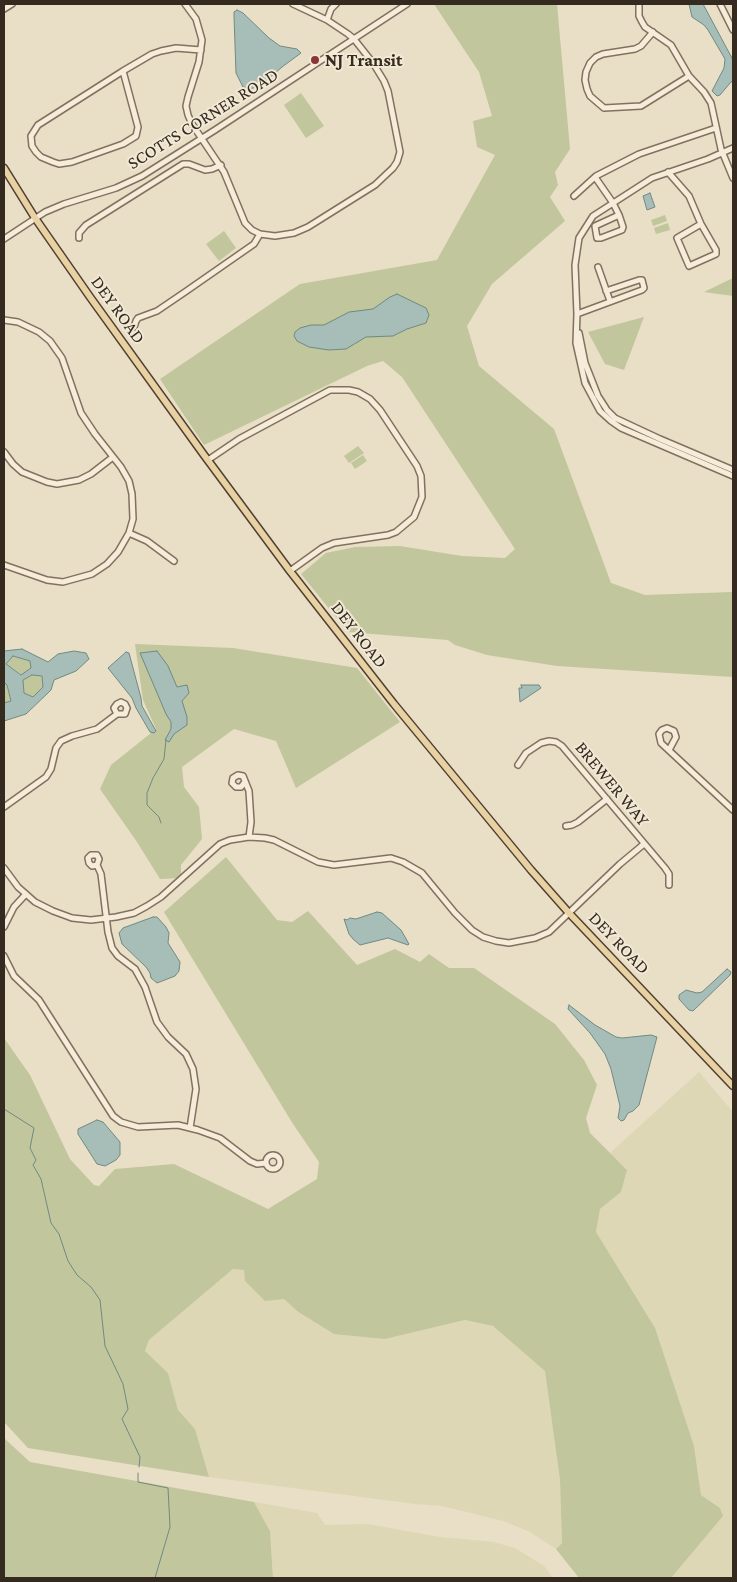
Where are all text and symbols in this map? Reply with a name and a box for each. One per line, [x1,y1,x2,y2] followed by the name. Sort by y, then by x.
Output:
[325,49,402,71] place label: NJ Transit
[309,54,321,66] marker: NJ Transit
[124,64,282,174] street label: SCOTTS CORNER ROAD
[86,272,150,348] street label: DEY ROAD
[326,597,392,673] street label: DEY ROAD
[570,737,654,831] street label: BREWER WAY
[584,907,654,979] street label: DEY ROAD

